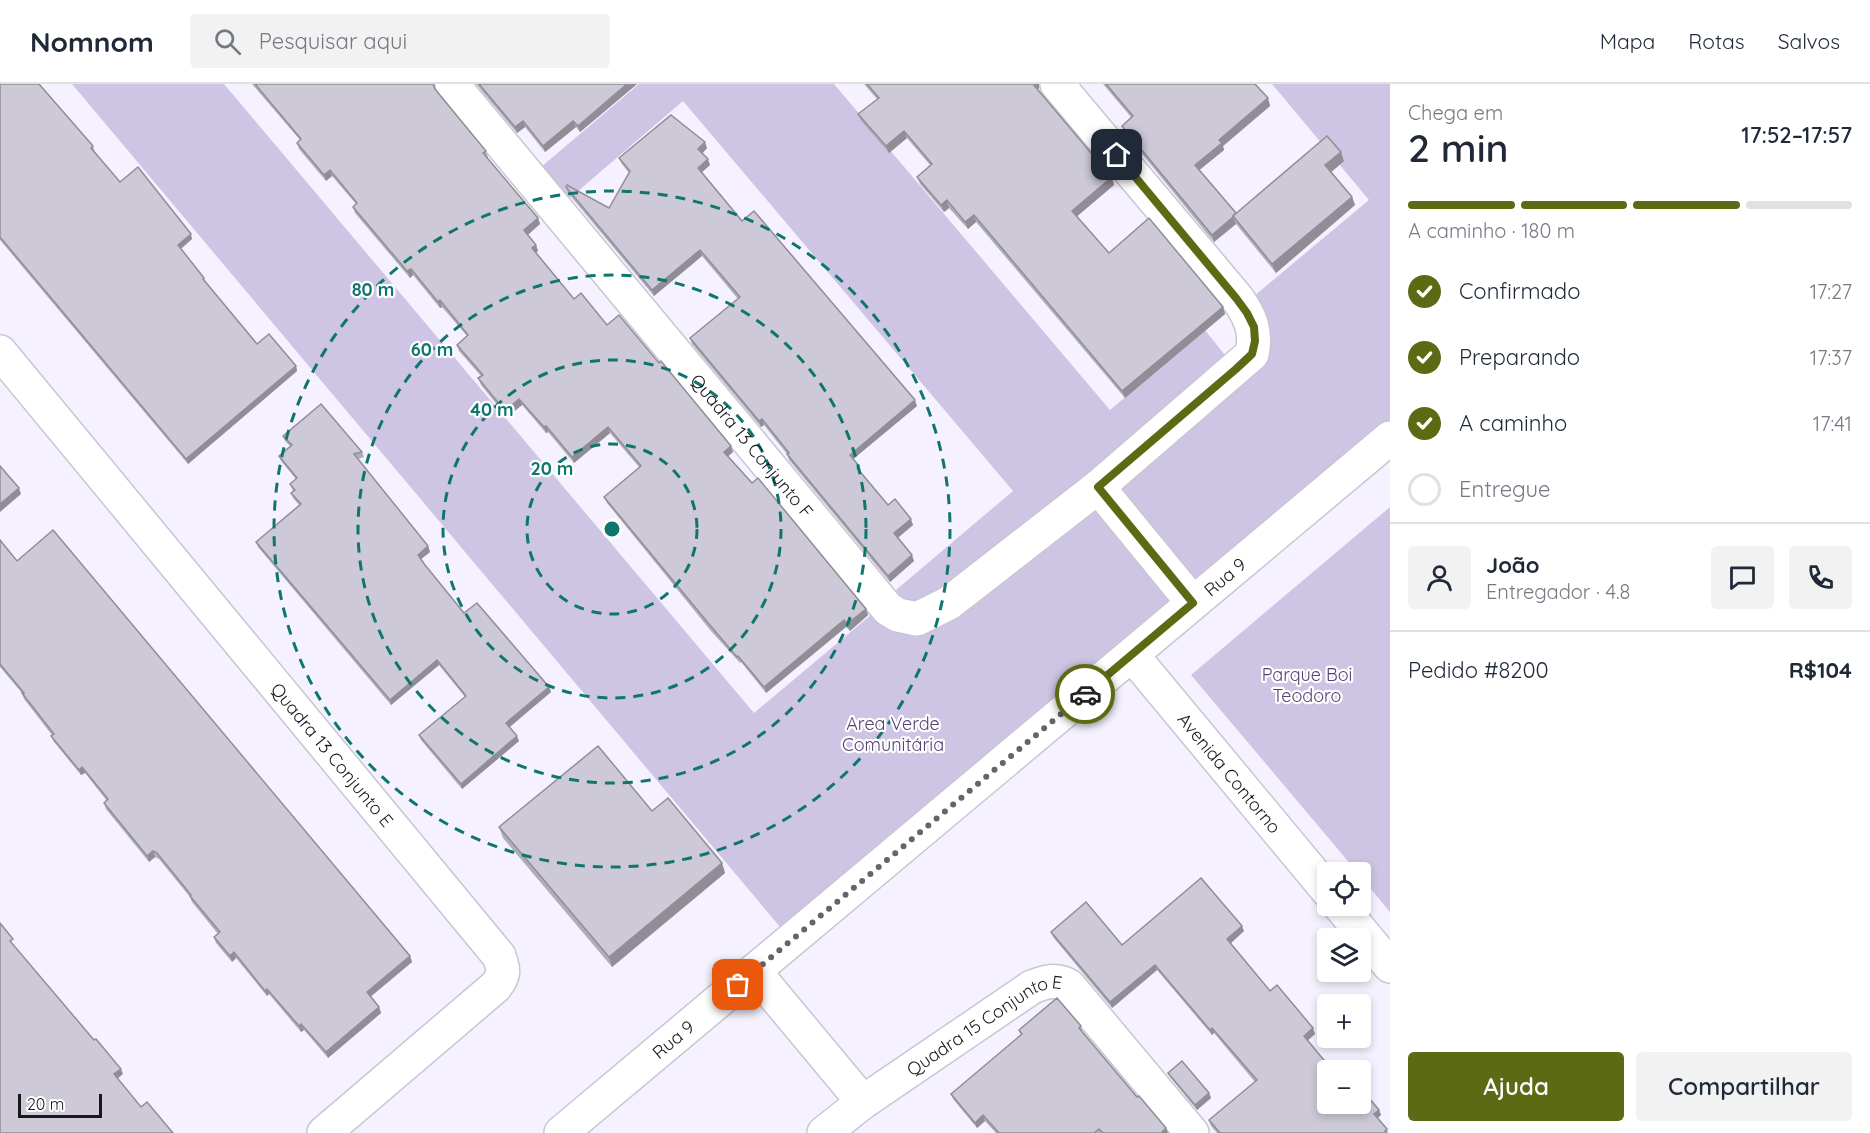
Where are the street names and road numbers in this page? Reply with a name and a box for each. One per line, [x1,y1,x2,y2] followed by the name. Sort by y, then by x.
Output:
[686,369,819,522] street label: Quadra 13 Conjunto F
[1199,552,1250,601] street label: Rua 9
[266,678,399,831] street label: Quadra 13 Conjunto E
[1173,708,1287,838] street label: Avenida Contorno
[902,970,1064,1081] street label: Quadra 15 Conjunto E
[647,1015,699,1063] street label: Rua 9

